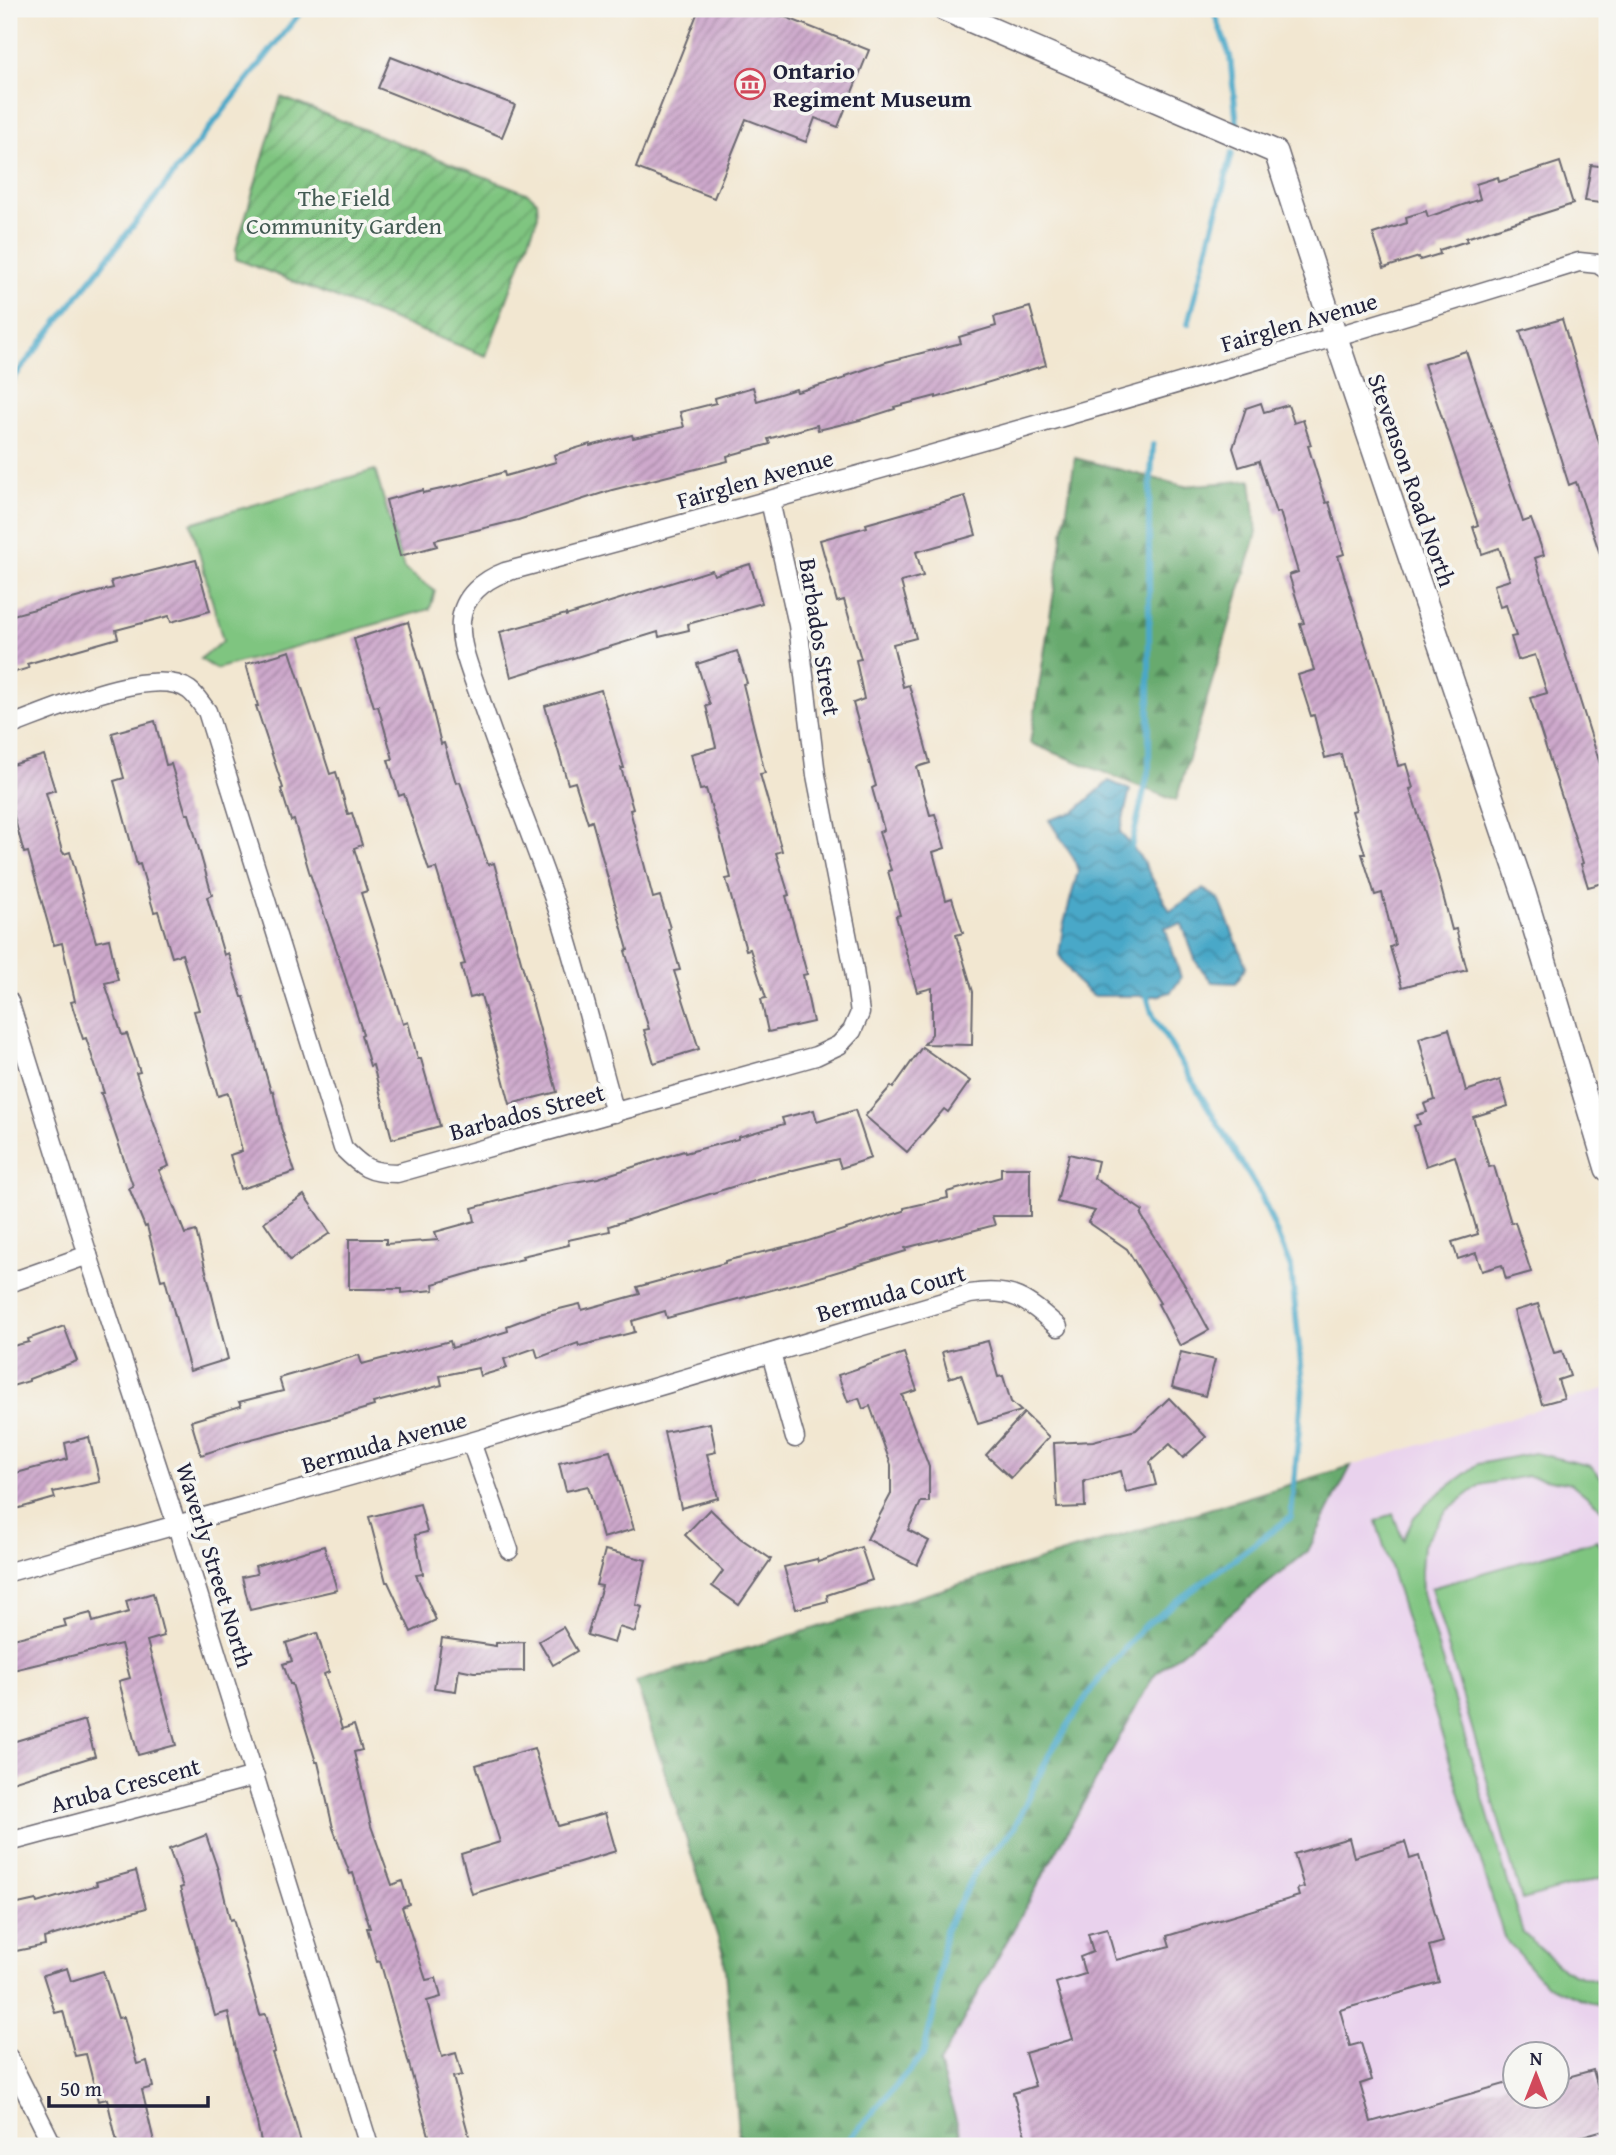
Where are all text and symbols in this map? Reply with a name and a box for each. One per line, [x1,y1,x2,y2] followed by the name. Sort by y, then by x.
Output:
[773,53,972,116] place label: Ontario Regiment Museum
[733,67,767,101] museum icon: Ontario Regiment Museum
[246,180,443,243] park label: The Field Community Garden
[1217,283,1381,361] street label: Fairglen Avenue
[1359,369,1465,592] street label: Stevenson Road North
[673,440,837,518] street label: Fairglen Avenue
[790,556,850,719] street label: Barbados Street
[446,1074,609,1150] street label: Barbados Street
[812,1255,970,1331] street label: Bermuda Court
[297,1402,471,1482] street label: Bermuda Avenue
[167,1458,263,1672] street label: Waverly Street North
[46,1748,204,1822] street label: Aruba Crescent
[1500,2039,1570,2110] north arrow
[1530,2044,1543,2072] text: N
[49,2064,208,2108] scale bar
[60,2073,102,2104] text: 50 m

